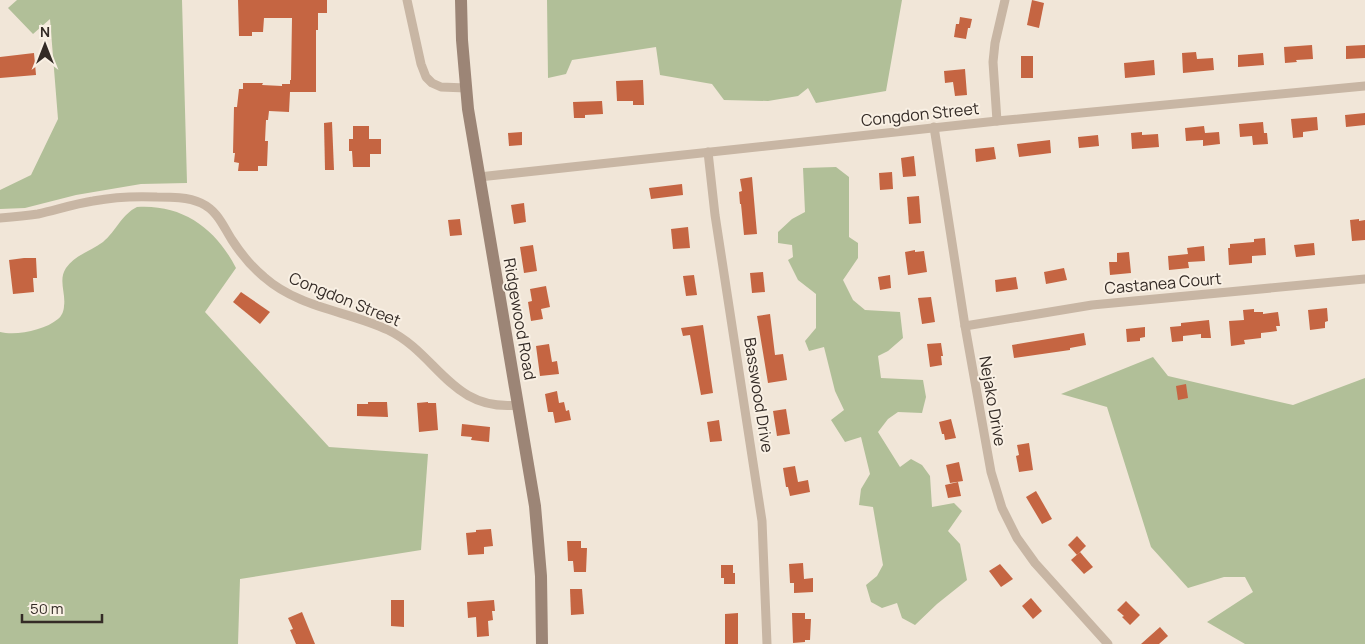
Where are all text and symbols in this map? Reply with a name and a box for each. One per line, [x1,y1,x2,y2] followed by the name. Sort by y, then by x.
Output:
[20,20,70,70] north arrow
[40,22,50,41] text: N
[860,97,980,131] street label: Congdon Street
[498,256,542,382] street label: Ridgewood Road
[286,267,404,331] street label: Congdon Street
[1104,267,1222,299] street label: Castanea Court
[739,336,779,454] street label: Basswood Drive
[974,354,1012,448] street label: Nejako Drive
[22,592,102,624] scale bar
[30,598,64,619] text: 50 m

